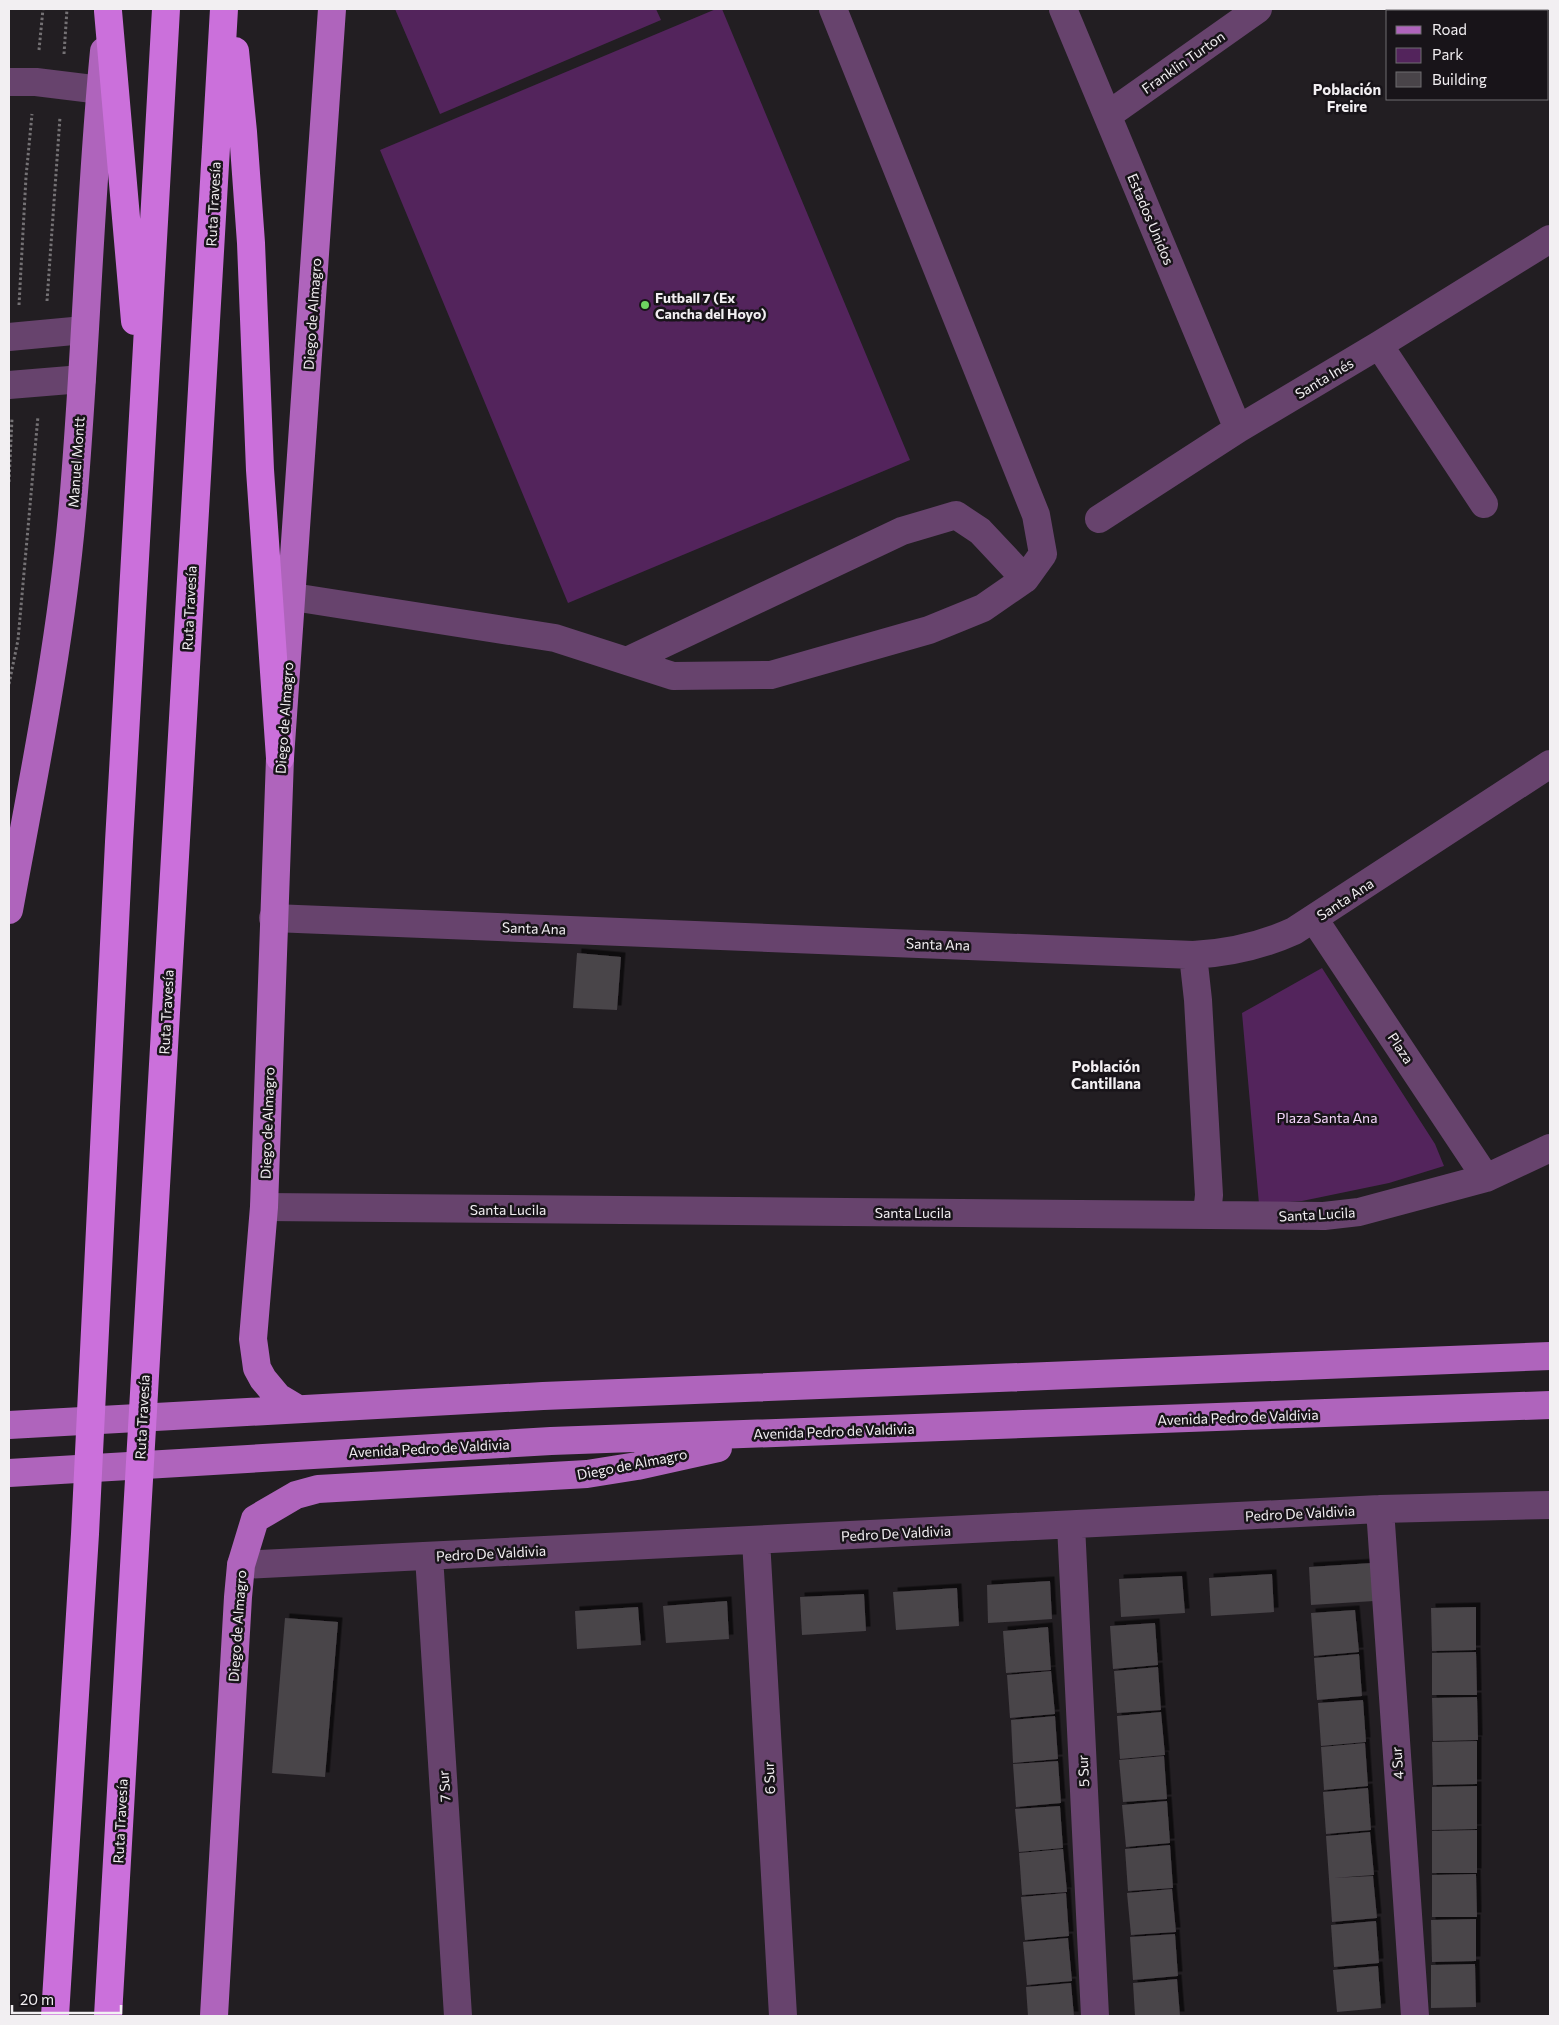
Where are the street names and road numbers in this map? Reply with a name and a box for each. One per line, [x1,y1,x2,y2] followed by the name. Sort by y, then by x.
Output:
[1138,27,1228,97] street label: Franklin Turton
[202,161,224,247] street label: Ruta Travesía
[1124,171,1178,267] street label: Estados Unidos
[300,258,324,370] street label: Diego de Almagro
[1292,354,1356,402] street label: Santa Inés
[64,416,88,508] street label: Manuel Montt
[178,565,200,651] street label: Ruta Travesía
[272,662,296,774] street label: Diego de Almagro
[1313,874,1377,924] street label: Santa Ana
[502,918,566,938] street label: Santa Ana
[906,934,970,954] street label: Santa Ana
[155,969,177,1055] street label: Ruta Travesía
[1384,1029,1418,1067] street label: Plaza
[257,1067,277,1179] street label: Diego de Almagro
[470,1201,546,1218] street label: Santa Lucila
[875,1204,951,1221] street label: Santa Lucila
[1278,1204,1356,1224] street label: Santa Lucila
[131,1374,153,1460] street label: Ruta Travesía
[1157,1406,1319,1428] street label: Avenida Pedro de Valdivia
[753,1420,915,1442] street label: Avenida Pedro de Valdivia
[348,1435,510,1461] street label: Avenida Pedro de Valdivia
[575,1445,689,1483] street label: Diego de Almagro
[1244,1502,1356,1524] street label: Pedro De Valdivia
[840,1522,952,1544] street label: Pedro De Valdivia
[435,1542,547,1564] street label: Pedro De Valdivia
[225,1570,249,1682] street label: Diego de Almagro
[1387,1746,1407,1780] street label: 4 Sur
[1074,1754,1092,1788] street label: 5 Sur
[760,1761,778,1795] street label: 6 Sur
[434,1769,454,1802] street label: 7 Sur
[109,1778,131,1864] street label: Ruta Travesía

